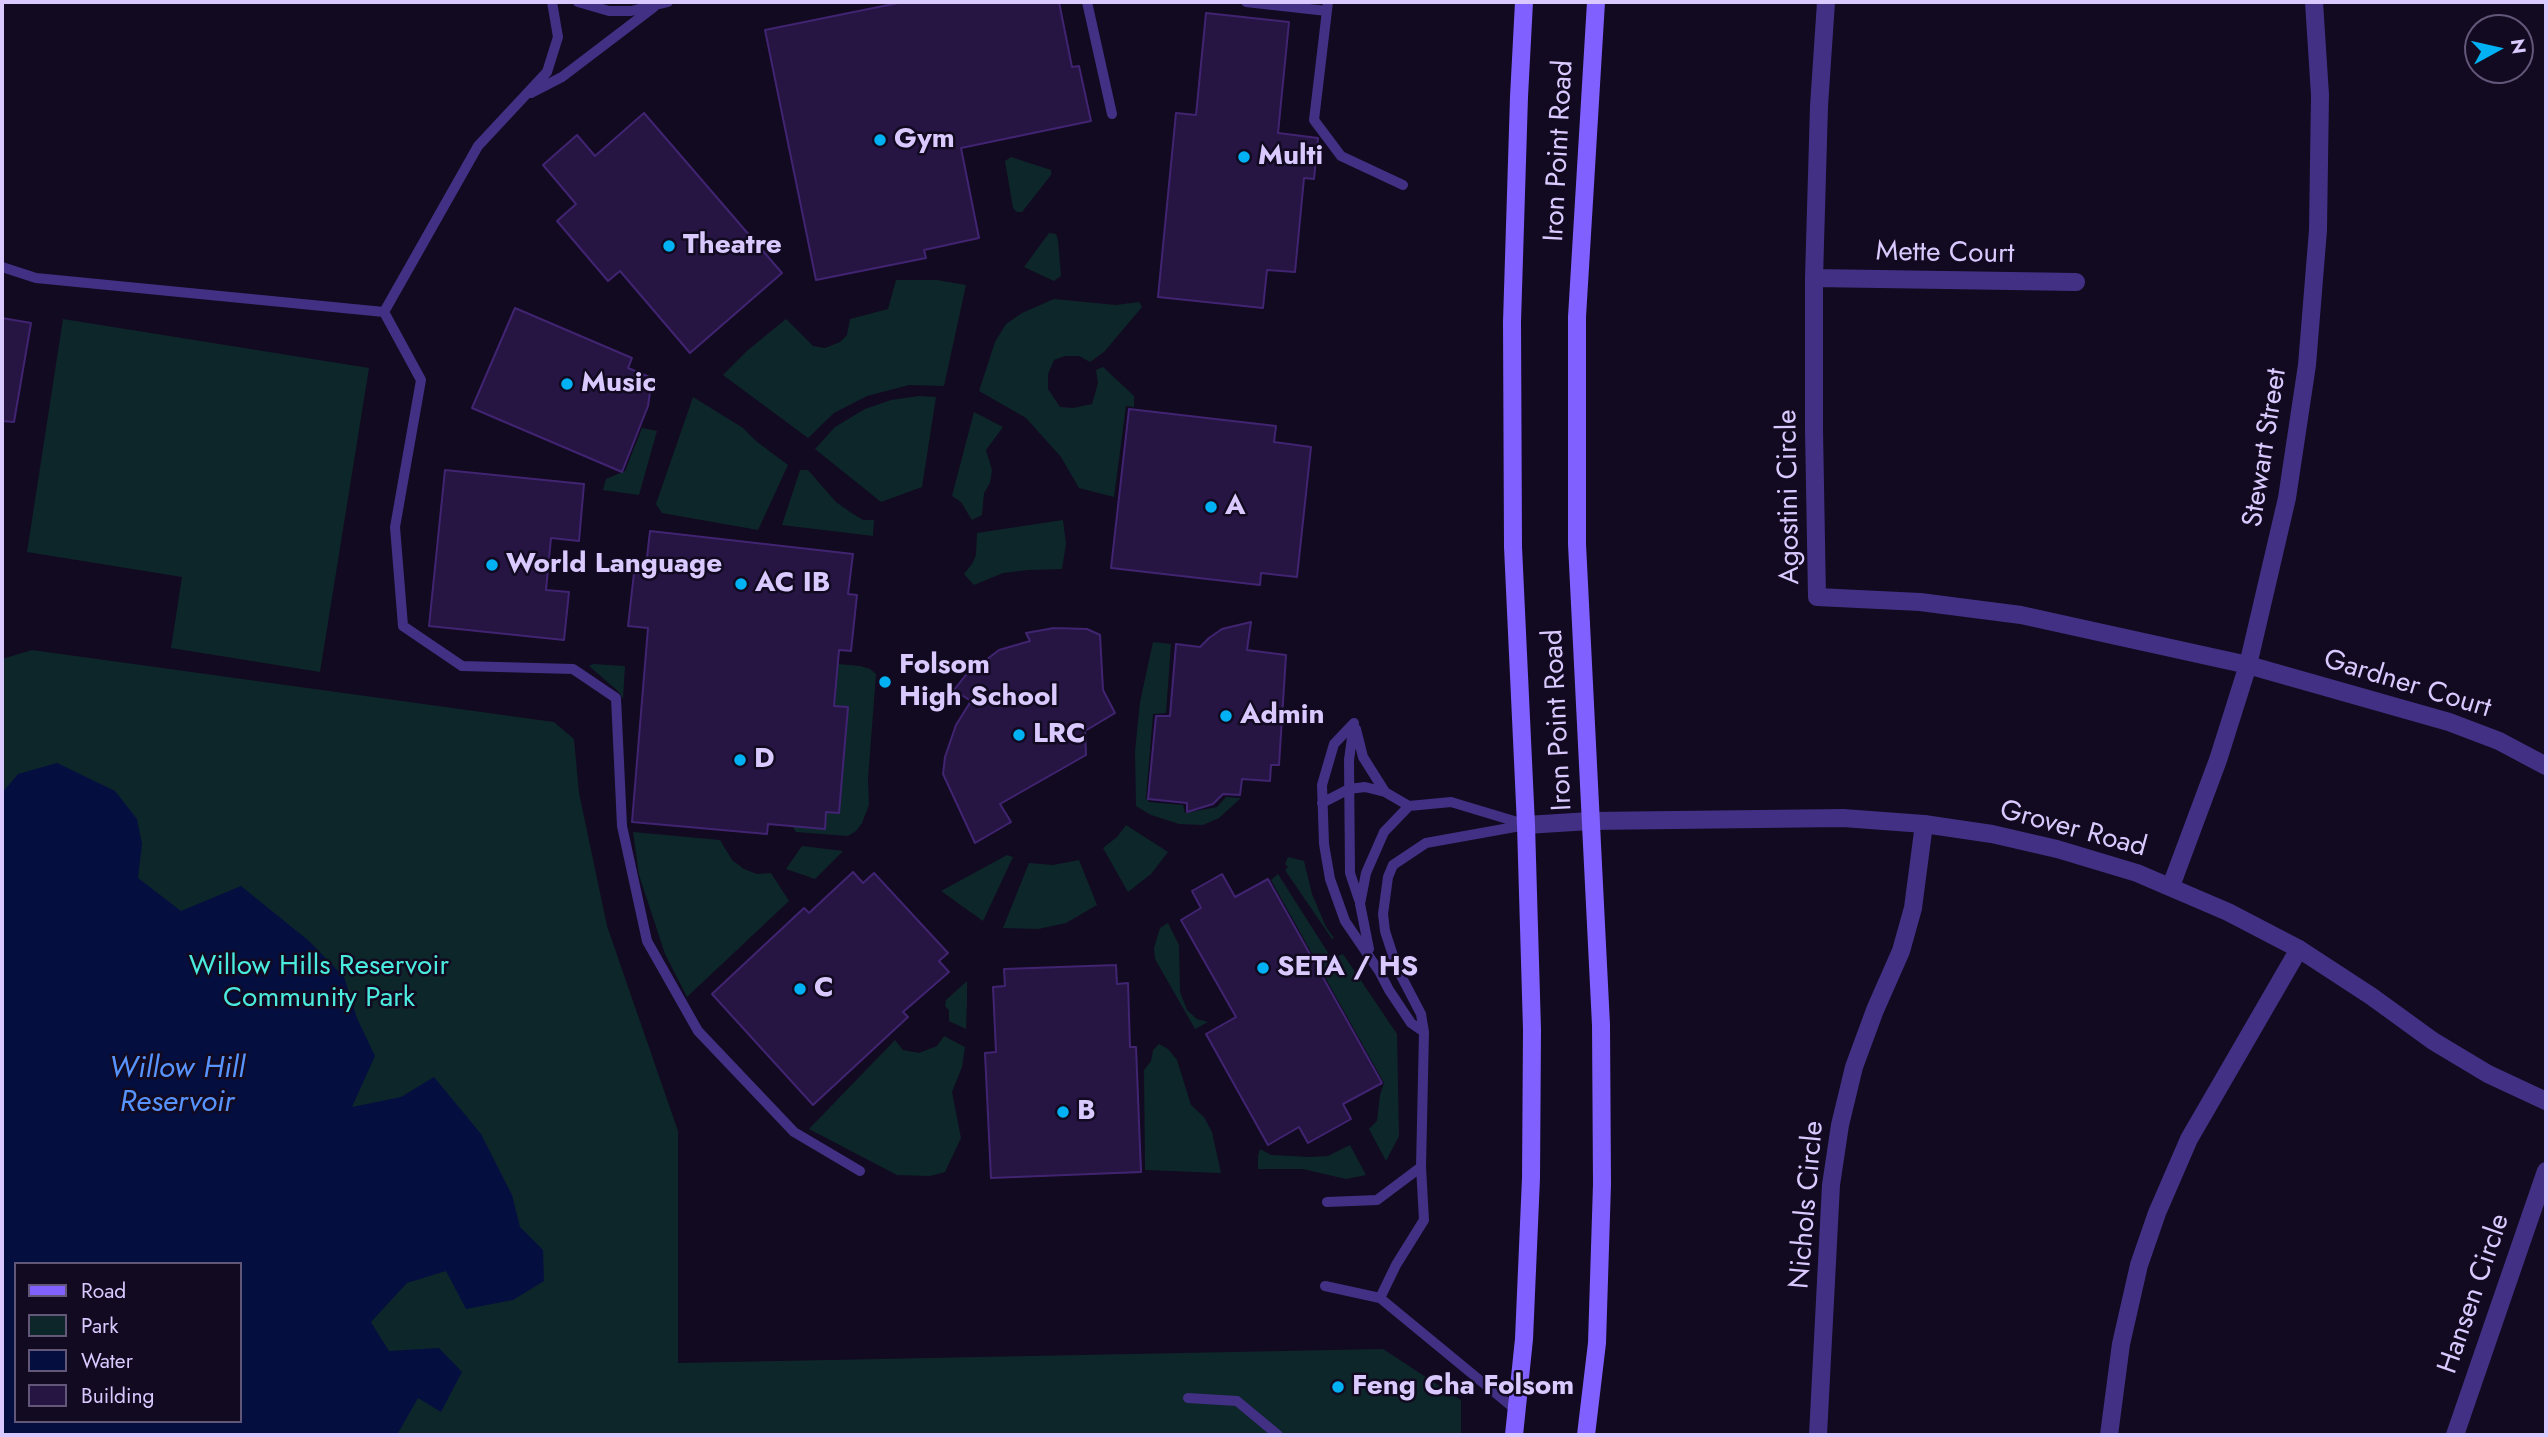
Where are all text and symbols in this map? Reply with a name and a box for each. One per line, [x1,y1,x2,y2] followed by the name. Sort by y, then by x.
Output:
[2464,14,2534,84] north arrow
[2504,37,2533,56] text: N
[1538,59,1582,243] street label: Iron Point Road
[894,123,955,157] place label: Gym
[872,132,888,148] marker: Gym
[1258,140,1323,174] place label: Multi
[1236,149,1252,165] marker: Multi
[683,229,782,263] place label: Theatre
[1875,236,2015,272] street label: Mette Court
[661,238,677,254] marker: Theatre
[2237,366,2295,530] street label: Stewart Street
[581,367,656,401] place label: Music
[559,376,575,392] marker: Music
[1772,409,1808,585] street label: Agostini Circle
[1225,490,1246,524] place label: A
[1203,499,1219,515] marker: A
[506,548,722,582] place label: World Language
[484,557,500,573] marker: World Language
[755,567,830,601] place label: AC IB
[733,576,749,592] marker: AC IB
[1537,628,1581,812] street label: Iron Point Road
[2319,644,2495,726] street label: Gardner Court
[899,649,1058,715] place label: Folsom High School
[877,674,893,690] marker: Folsom High School
[1240,699,1325,733] place label: Admin
[1218,708,1234,724] marker: Admin
[1033,718,1086,752] place label: LRC
[1011,727,1027,743] marker: LRC
[754,743,775,777] place label: D
[732,752,748,768] marker: D
[1996,794,2150,866] street label: Grover Road
[189,950,449,1016] park label: Willow Hills Reservoir Community Park
[1277,951,1418,985] place label: SETA / HS
[1255,960,1271,976] marker: SETA / HS
[814,972,834,1006] place label: C
[792,981,808,997] marker: C
[109,1052,245,1122] water label: Willow Hill Reservoir
[1077,1095,1096,1129] place label: B
[1055,1104,1071,1120] marker: B
[1784,1120,1832,1290] street label: Nichols Circle
[2432,1210,2518,1378] street label: Hansen Circle
[14,1262,242,1423] legend
[81,1276,126,1306] text: Road
[81,1311,118,1341] text: Park
[81,1346,133,1376] text: Water
[1352,1370,1574,1404] place label: Feng Cha Folsom
[1330,1379,1346,1395] marker: Feng Cha Folsom
[81,1381,154,1411] text: Building

